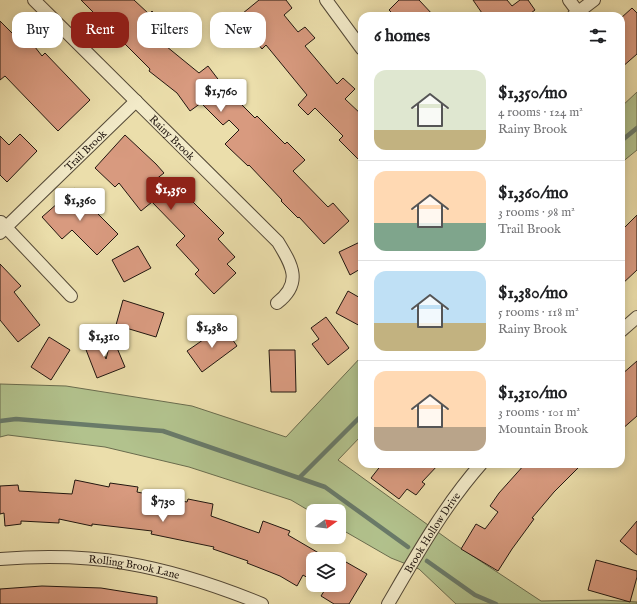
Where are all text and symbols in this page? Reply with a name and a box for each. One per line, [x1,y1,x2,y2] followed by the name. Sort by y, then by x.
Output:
[12,12,63,48] chip: Buy
[71,12,129,48] chip: Rent
[137,12,202,48] chip: Filters
[210,12,266,48] chip: New
[587,25,609,47] icon: filters
[374,26,430,47] text: 6 homes
[188,79,254,113] pin: $1,760
[205,83,237,100] text: $1,760
[498,83,567,104] text: $1,350/mo
[406,86,454,134] icon: home
[498,104,583,121] text: 4 rooms · 124 m²
[146,112,198,164] street label: Rainy Brook
[498,121,567,138] text: Rainy Brook
[62,127,110,174] street label: Trail Brook
[138,177,204,211] pin: $1,350
[155,181,187,198] text: $1,350
[498,183,568,204] text: $1,360/mo
[406,187,454,235] icon: home
[47,188,113,222] pin: $1,360
[64,192,96,209] text: $1,360
[498,204,575,221] text: 3 rooms · 98 m²
[498,221,561,238] text: Trail Brook
[498,283,568,304] text: $1,380/mo
[406,287,454,335] icon: home
[498,304,579,321] text: 5 rooms · 118 m²
[179,315,245,349] pin: $1,380
[196,319,228,336] text: $1,380
[498,321,567,338] text: Rainy Brook
[71,324,137,358] pin: $1,310
[88,328,120,345] text: $1,310
[498,383,567,404] text: $1,310/mo
[406,387,454,435] icon: home
[498,404,580,421] text: 3 rooms · 101 m²
[498,421,588,438] text: Mountain Brook
[139,489,187,523] pin: $730
[402,490,464,576] street label: Brook Hollow Drive
[151,493,175,510] text: $730
[306,504,346,544] north arrow
[306,504,346,592] map controls
[306,552,346,592] button: layers
[88,553,181,583] street label: Rolling Brook Lane

